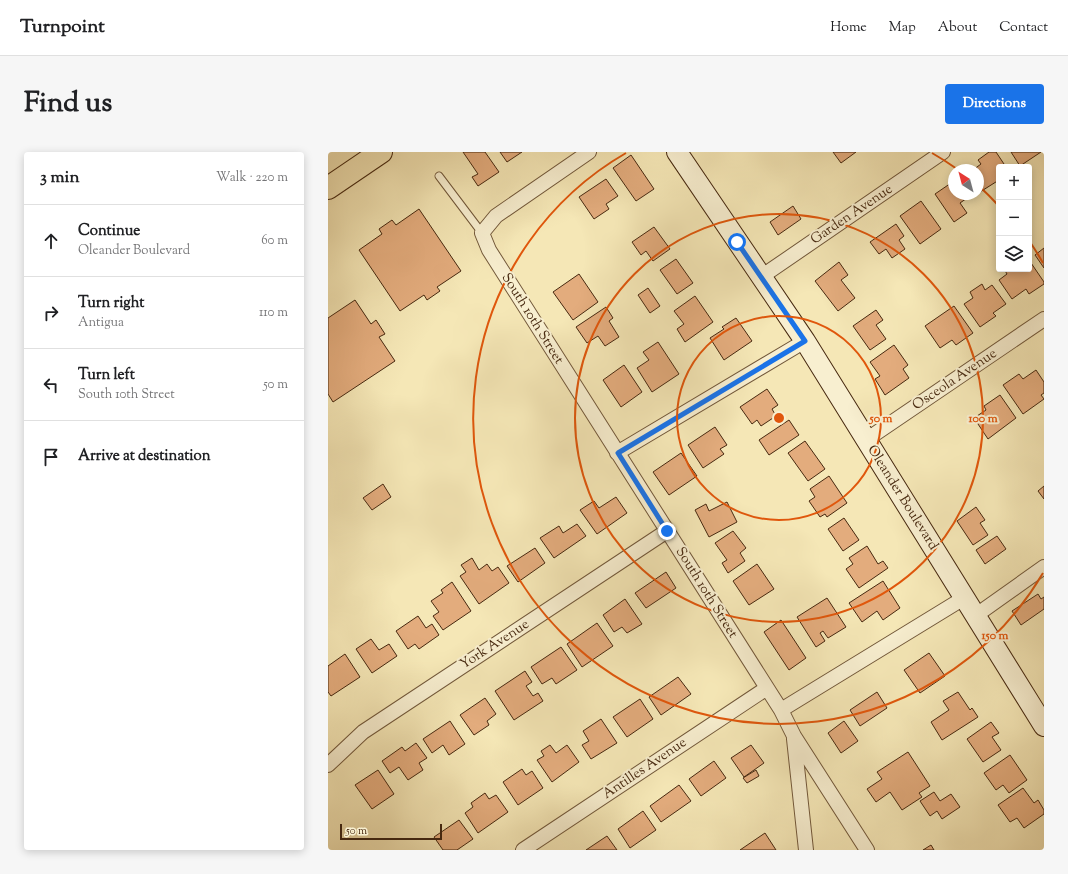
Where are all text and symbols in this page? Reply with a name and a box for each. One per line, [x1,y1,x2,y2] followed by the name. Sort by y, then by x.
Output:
[20,14,105,41] text: Turnpoint
[830,18,867,38] text: Home
[889,18,916,38] text: Map
[938,18,977,38] text: About
[999,18,1048,38] text: Contact
[24,84,112,124] text: Find us
[945,84,1044,124] button: Directions
[948,164,984,200] north arrow
[996,164,1032,272] map controls
[996,164,1032,200] button: +
[40,166,79,190] text: 3 min
[216,169,288,187] text: Walk · 220 m
[807,180,897,250] street label: Garden Avenue
[996,200,1032,236] button: −
[78,221,140,242] text: Continue
[40,230,62,252] icon: ahead
[261,232,288,250] text: 60 m
[728,233,746,251] route start
[996,236,1032,272] button: layers
[78,242,190,260] text: Oleander Boulevard
[496,270,568,369] street label: South 10th Street
[78,293,144,314] text: Turn right
[40,302,62,324] icon: right
[259,304,288,322] text: 110 m
[78,314,124,332] text: Antigua
[909,344,1001,416] street label: Osceola Avenue
[78,365,135,386] text: Turn left
[40,374,62,396] icon: left
[263,376,288,394] text: 50 m
[78,386,175,404] text: South 10th Street
[869,410,893,428] text: 50 m
[967,410,998,428] text: 100 m
[772,411,786,425] centre of rings
[862,442,943,555] street label: Oleander Boulevard
[40,446,62,468] icon: arrive
[78,446,211,467] text: Arrive at destination
[658,522,676,540] route end
[670,544,742,643] street label: South 10th Street
[456,615,534,675] street label: York Avenue
[980,627,1009,645] text: 150 m
[599,733,691,805] street label: Antilles Avenue
[340,822,442,841] scale bar
[346,823,367,839] text: 50 m

